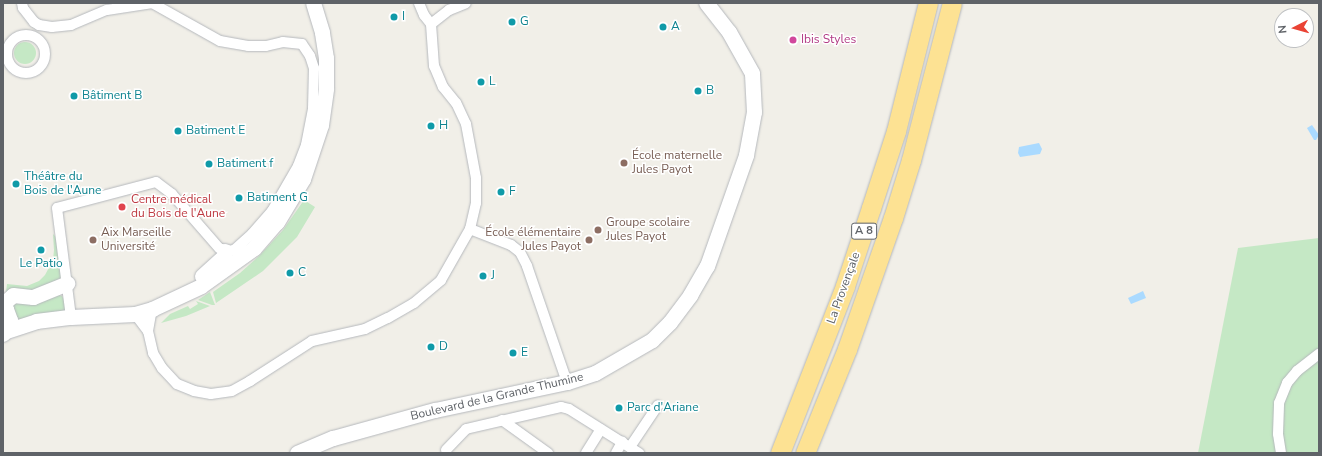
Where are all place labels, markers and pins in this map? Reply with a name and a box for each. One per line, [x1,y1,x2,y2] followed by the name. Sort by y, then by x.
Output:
[402,10,405,24] place label: I
[389,12,399,22] marker: I
[520,15,529,29] place label: G
[507,17,517,27] marker: G
[671,20,680,34] place label: A
[658,22,668,32] marker: A
[801,33,856,47] place label: Ibis Styles
[788,35,798,45] marker: Ibis Styles
[489,75,496,89] place label: L
[476,77,486,87] marker: L
[706,84,714,98] place label: B
[693,86,703,96] marker: B
[82,89,142,103] place label: Bâtiment B
[69,91,79,101] marker: Bâtiment B
[439,119,448,133] place label: H
[426,121,436,131] marker: H
[186,124,245,138] place label: Batiment E
[173,126,183,136] marker: Batiment E
[632,149,722,177] place label: École maternelle Jules Payot
[217,157,273,171] place label: Batiment f
[619,158,629,168] marker: École maternelle Jules Payot
[204,159,214,169] marker: Batiment f
[24,170,101,198] place label: Théâtre du Bois de l'Aune
[11,179,21,189] marker: Théâtre du Bois de l'Aune
[509,185,516,199] place label: F
[496,187,506,197] marker: F
[247,191,308,205] place label: Batiment G
[131,193,225,221] place label: Centre médical du Bois de l'Aune
[234,193,244,203] marker: Batiment G
[116,201,128,213] marker: Centre médical du Bois de l'Aune
[606,216,690,244] place label: Groupe scolaire Jules Payot
[593,225,603,235] marker: Groupe scolaire Jules Payot
[101,226,171,254] place label: Aix Marseille Université
[485,226,581,254] place label: École élémentaire Jules Payot
[88,235,98,245] marker: Aix Marseille Université
[584,235,594,245] marker: École élémentaire Jules Payot
[36,245,46,255] marker: Le Patio
[19,257,63,271] place label: Le Patio
[298,266,306,280] place label: C
[285,268,295,278] marker: C
[491,269,495,283] place label: J
[478,271,488,281] marker: J
[439,340,448,354] place label: D
[426,342,436,352] marker: D
[521,346,528,360] place label: E
[508,348,518,358] marker: E
[627,401,699,415] place label: Parc d'Ariane
[614,403,624,413] marker: Parc d'Ariane

